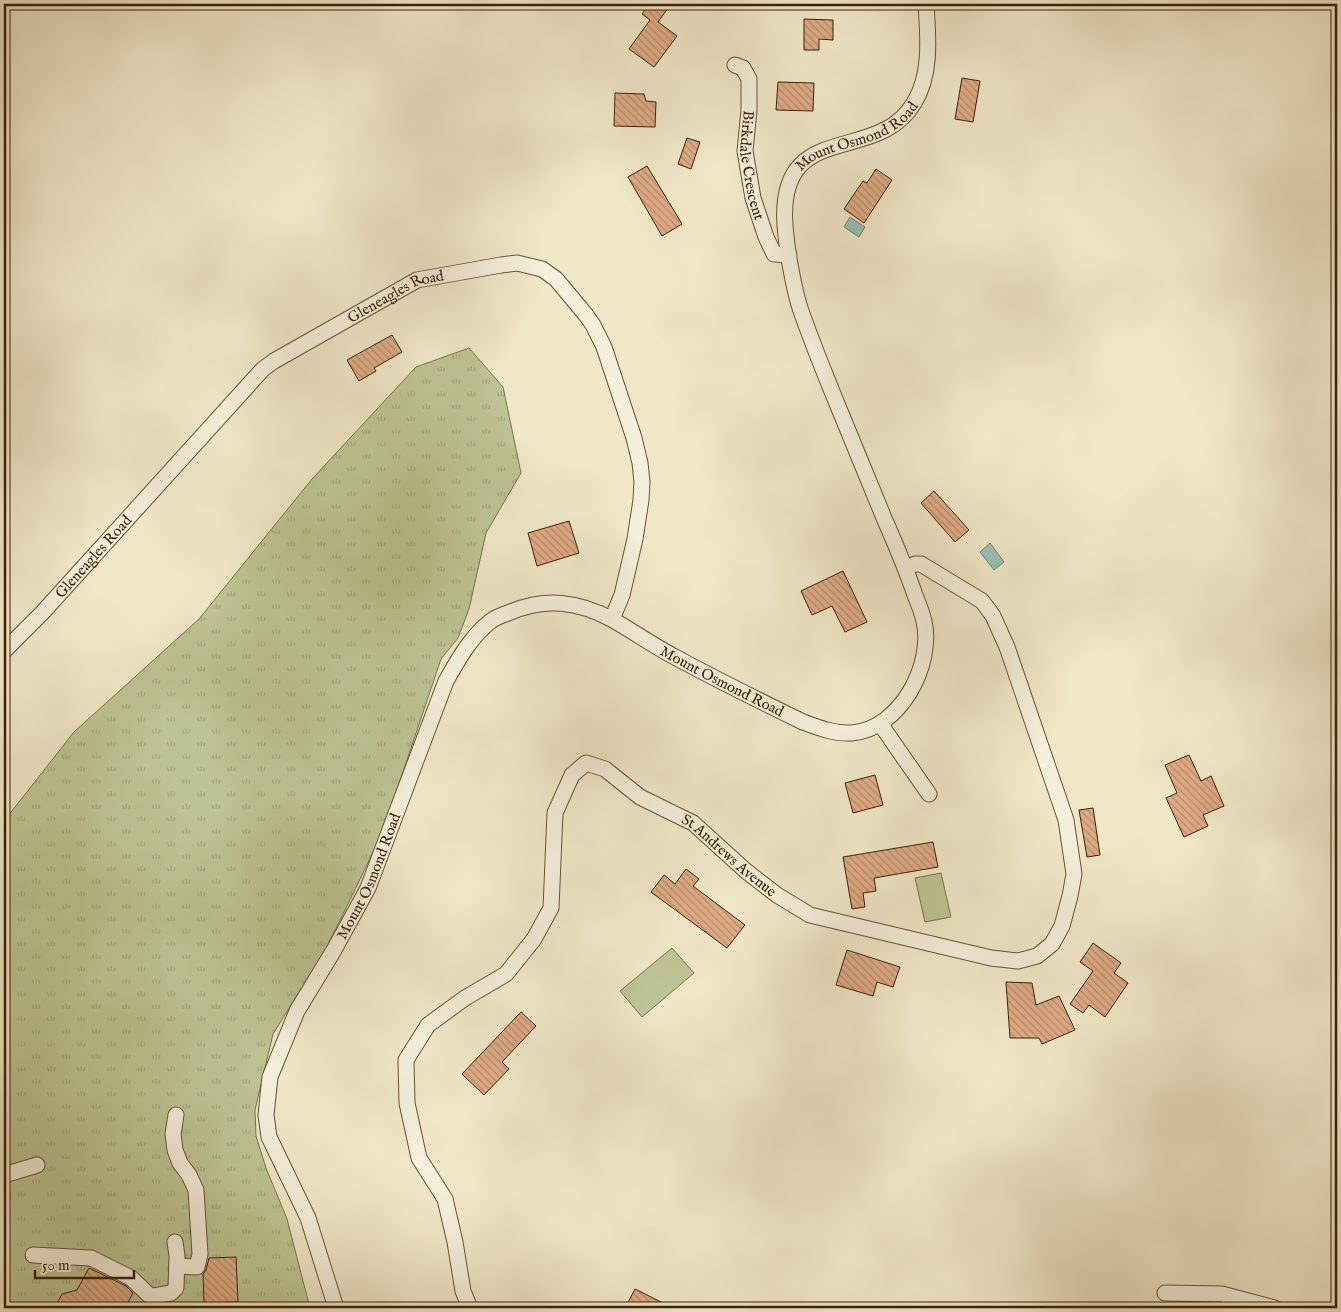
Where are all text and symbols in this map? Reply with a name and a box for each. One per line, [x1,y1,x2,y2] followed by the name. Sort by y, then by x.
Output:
[791,97,923,175] street label: Mount Osmond Road
[735,110,769,223] street label: Birkdale Crescent
[344,266,446,328] street label: Gleneagles Road
[51,511,137,602] street label: Gleneagles Road
[657,642,788,722] street label: Mount Osmond Road
[333,810,406,943] street label: Mount Osmond Road
[678,810,780,901] street label: St Andrews Avenue
[35,1247,134,1279] scale bar
[42,1256,70,1275] text: 50 m

